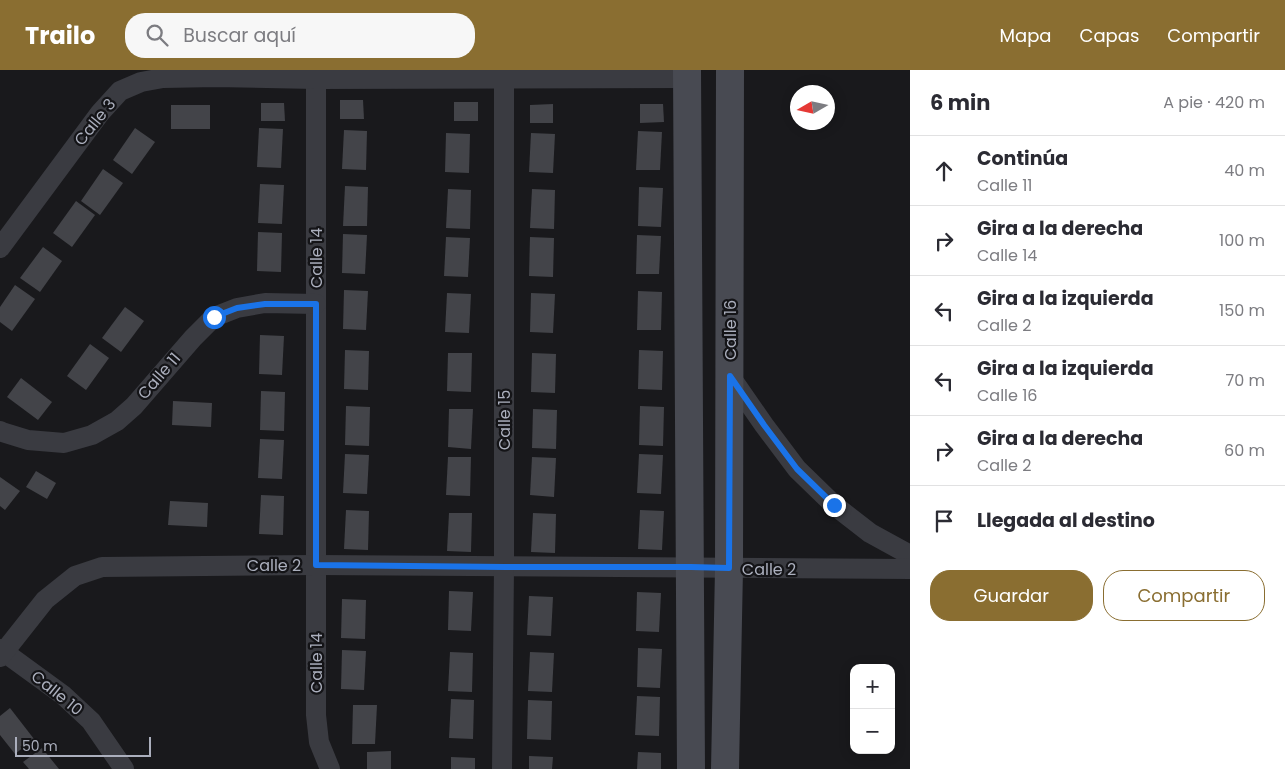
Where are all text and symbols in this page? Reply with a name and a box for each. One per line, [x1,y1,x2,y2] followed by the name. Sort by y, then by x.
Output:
[125,13,475,58] search box
[25,19,95,52] text: Trailo
[143,21,171,49] icon: search
[183,22,296,49] text: Buscar aquí
[999,23,1052,48] text: Mapa
[1080,23,1139,48] text: Capas
[1167,23,1260,48] text: Compartir
[790,85,835,130] north arrow
[930,88,990,117] text: 6 min
[1163,91,1265,114] text: A pie · 420 m
[69,94,121,150] street label: Calle 3
[977,145,1068,172] text: Continúa
[930,157,958,185] icon: ahead
[1224,159,1265,182] text: 40 m
[977,174,1032,197] text: Calle 11
[977,215,1143,242] text: Gira a la derecha
[930,227,958,255] icon: right
[305,228,328,288] street label: Calle 14
[1219,229,1265,252] text: 100 m
[977,244,1037,267] text: Calle 14
[977,285,1154,312] text: Gira a la izquierda
[930,297,958,325] icon: left
[1219,299,1265,322] text: 150 m
[719,300,742,360] street label: Calle 16
[203,306,226,329] route start
[977,314,1031,337] text: Calle 2
[132,348,186,404] street label: Calle 11
[977,355,1154,382] text: Gira a la izquierda
[930,367,958,395] icon: left
[1225,369,1265,392] text: 70 m
[977,384,1038,407] text: Calle 16
[493,390,516,450] street label: Calle 15
[977,425,1143,452] text: Gira a la derecha
[930,437,958,465] icon: right
[1224,439,1265,462] text: 60 m
[977,454,1031,477] text: Calle 2
[823,494,846,517] route end
[930,507,958,535] icon: arrive
[977,507,1155,534] text: Llegada al destino
[247,554,301,577] street label: Calle 2
[742,558,796,581] street label: Calle 2
[930,570,1093,621] button: Guardar
[1103,570,1265,621] button: Compartir
[305,633,328,693] street label: Calle 14
[850,664,895,754] map controls
[850,664,895,709] button: +
[26,665,88,721] street label: Calle 10
[850,709,895,754] button: −
[15,734,151,757] scale bar
[22,736,58,756] text: 50 m

